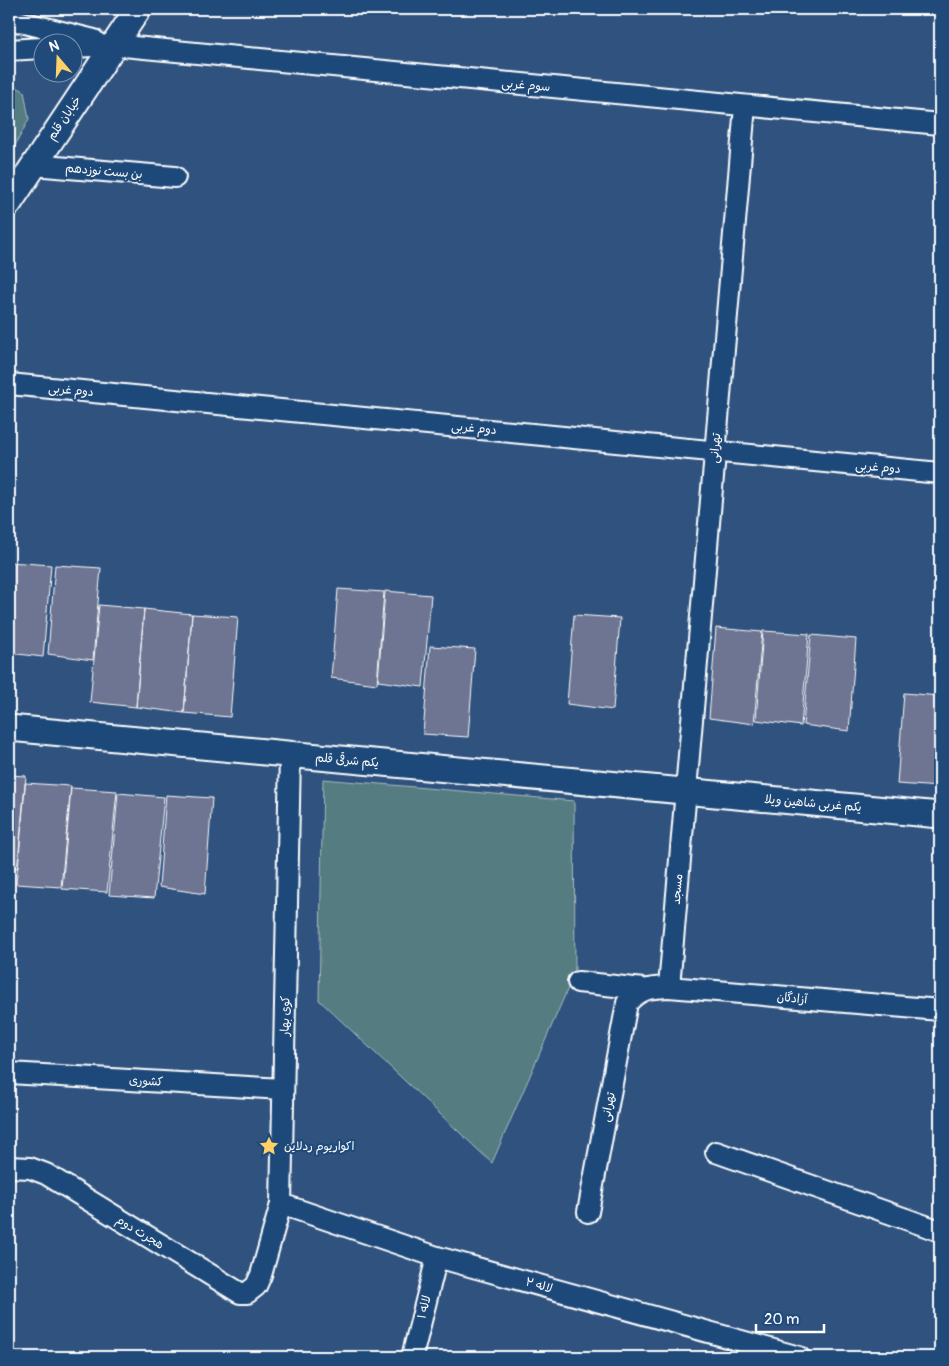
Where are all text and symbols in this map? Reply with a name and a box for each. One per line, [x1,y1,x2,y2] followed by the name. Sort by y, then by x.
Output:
[32,32,82,82] north arrow
[47,37,61,56] text: N
[501,76,551,96] street label: سوم غربی
[44,93,86,144] street label: خیابان قلم
[65,161,143,183] street label: بن بست نوزدهم
[47,381,94,401] street label: دوم غربی
[450,419,497,439] street label: دوم غربی
[707,432,724,464] street label: تهرانی
[854,458,901,478] street label: دوم غربی
[314,750,379,772] street label: یکم شرقی قلم
[764,792,862,816] street label: یکم غربی شاهین ویلا
[669,873,686,905] street label: مسجد
[776,990,809,1007] street label: آزادگان
[278,996,293,1037] street label: کوی بهار
[129,1073,163,1090] street label: کشوری
[598,1090,619,1123] street label: تهرانی
[258,1135,280,1157] place icon: اکواریوم ردلاین
[284,1139,354,1155] place label: اکواریوم ردلاین
[113,1212,167,1254] street label: هجرت دوم
[524,1274,554,1296] street label: لاله ۲
[414,1294,435,1320] street label: لاله ۱
[756,1301,824,1333] scale bar
[764,1310,799,1329] text: 20 m

